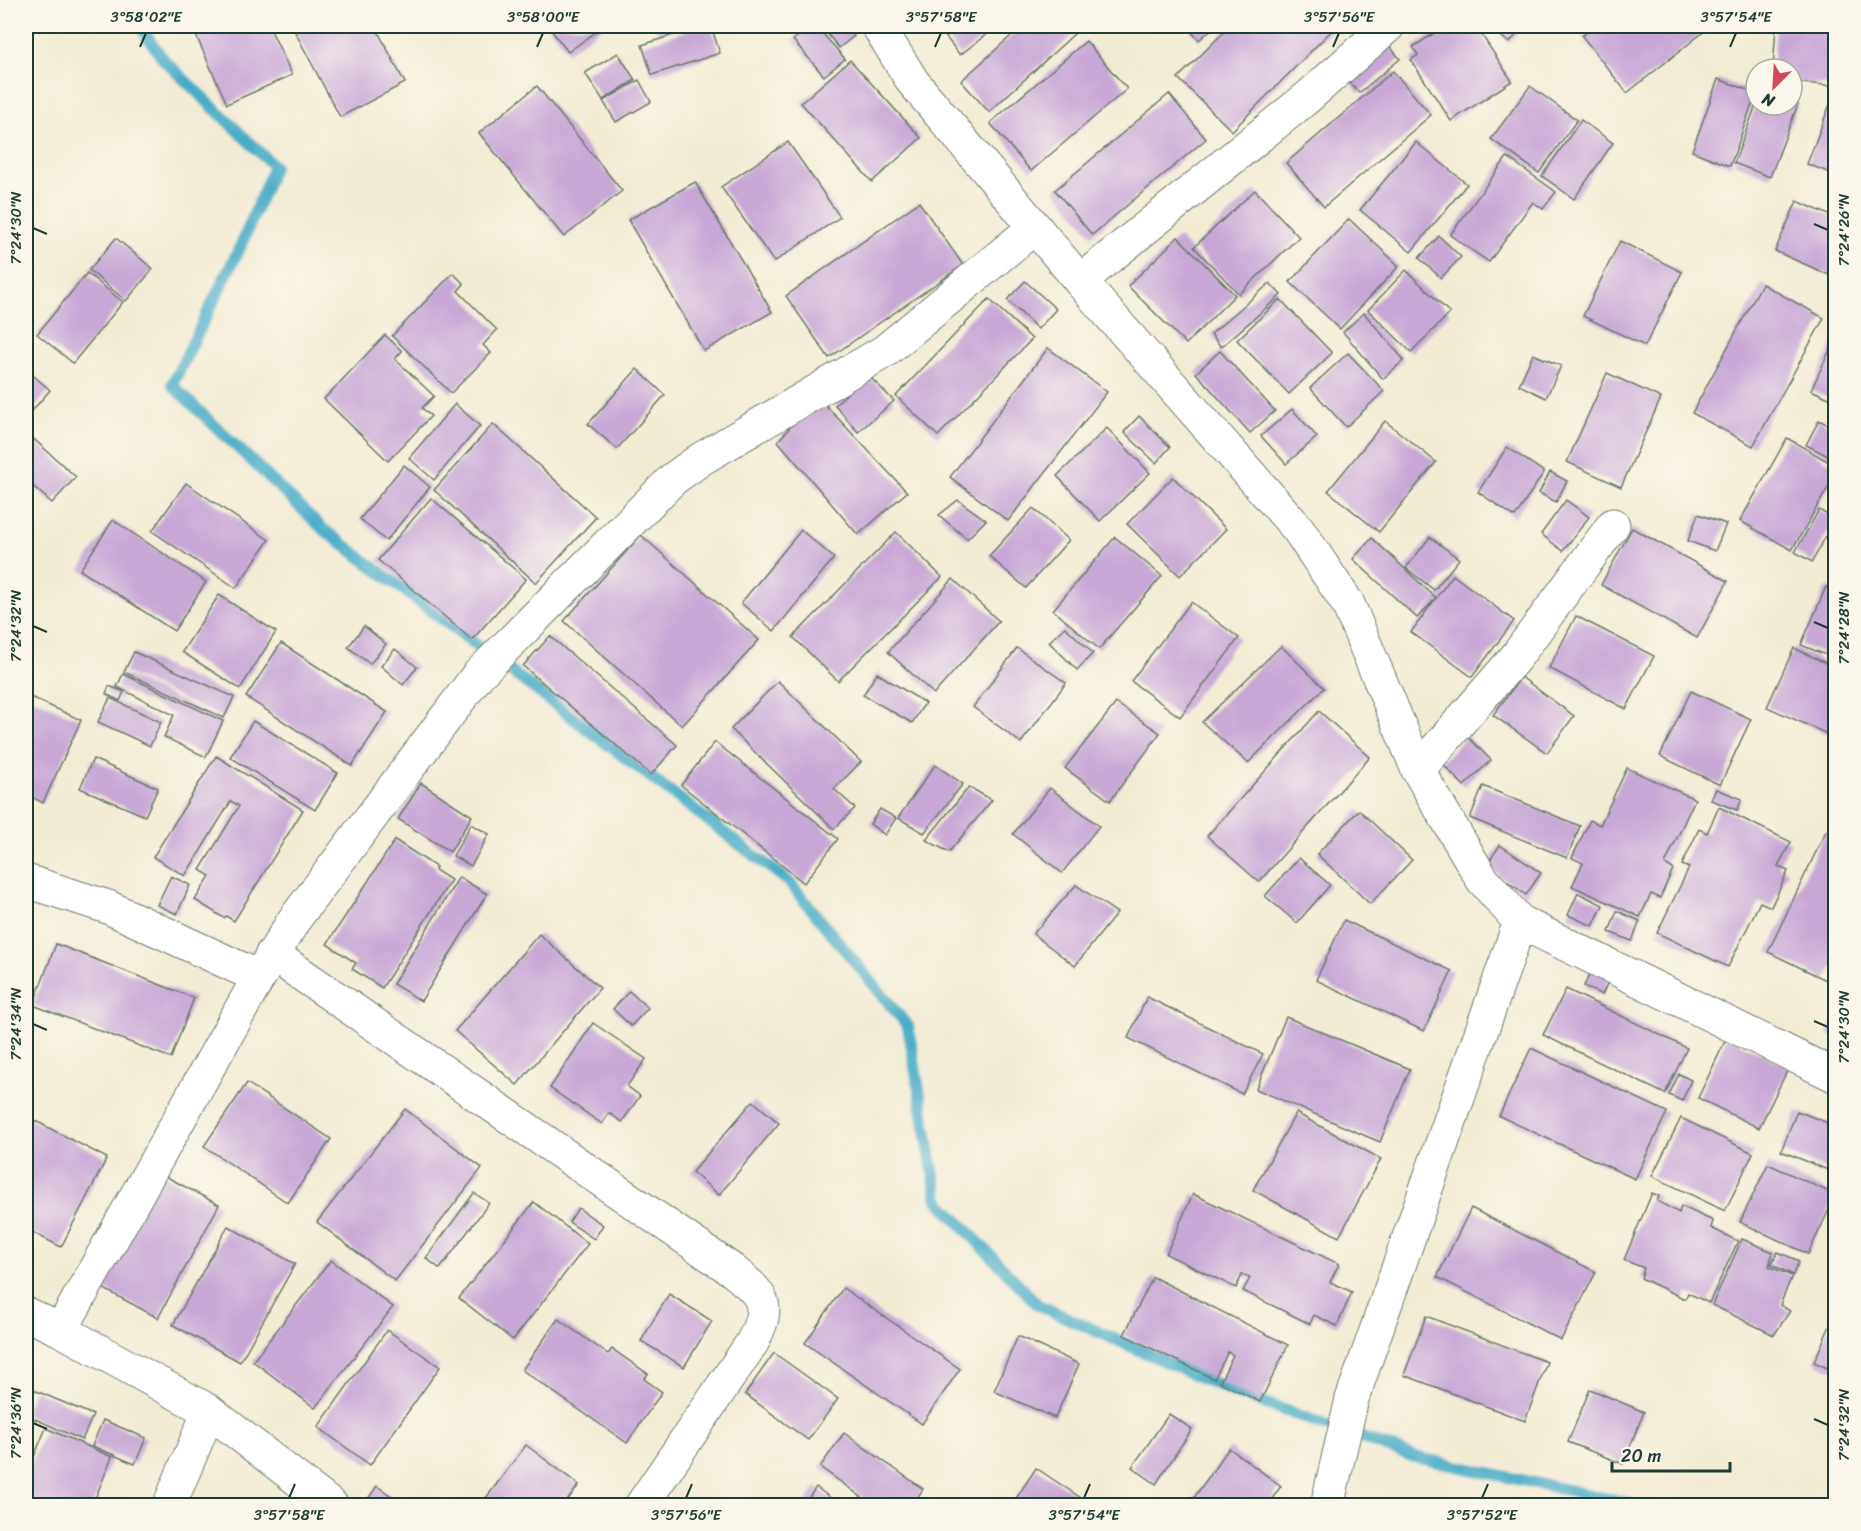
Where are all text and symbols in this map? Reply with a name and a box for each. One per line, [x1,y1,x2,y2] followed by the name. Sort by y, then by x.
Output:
[110,4,183,30] text: 3°58'02"E
[507,4,581,30] text: 3°58'00"E
[906,4,978,30] text: 3°57'58"E
[1304,4,1376,30] text: 3°57'56"E
[1700,4,1773,30] text: 3°57'54"E
[1744,57,1804,117] north arrow
[1756,84,1780,116] text: N
[3,191,29,264] text: 7°24'30"N
[1831,193,1857,266] text: 7°24'26"N
[3,589,29,662] text: 7°24'32"N
[1831,591,1857,664] text: 7°24'28"N
[3,987,29,1060] text: 7°24'34"N
[1831,990,1857,1063] text: 7°24'30"N
[3,1386,29,1459] text: 7°24'36"N
[1831,1388,1857,1461] text: 7°24'32"N
[1612,1435,1730,1473] scale bar
[1621,1440,1661,1472] text: 20 m
[254,1502,326,1528] text: 3°57'58"E
[651,1502,723,1528] text: 3°57'56"E
[1048,1502,1121,1528] text: 3°57'54"E
[1447,1502,1519,1528] text: 3°57'52"E

